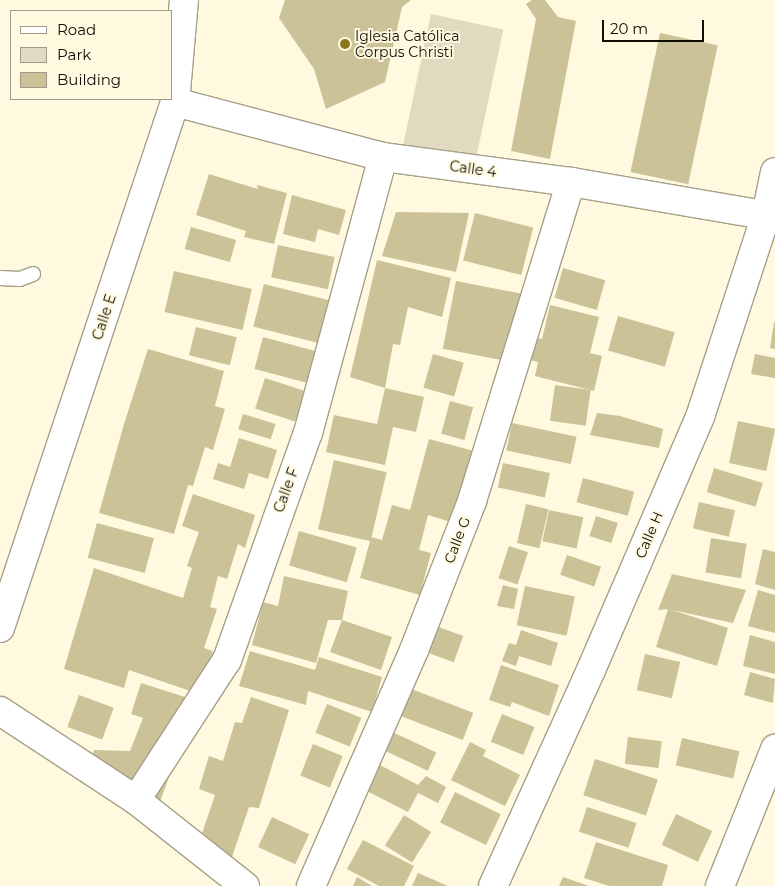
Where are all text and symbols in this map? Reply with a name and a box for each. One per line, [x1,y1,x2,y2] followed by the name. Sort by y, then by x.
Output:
[10,10,172,100] legend
[605,10,708,42] scale bar
[610,19,648,38] text: 20 m
[57,20,96,39] text: Road
[355,28,460,60] place label: Iglesia Católica Corpus Christi
[339,38,351,50] marker: Iglesia Católica Corpus Christi
[57,45,91,64] text: Park
[57,70,121,89] text: Building
[449,157,497,181] street label: Calle 4
[89,292,119,342] street label: Calle E
[270,465,302,515] street label: Calle F
[632,509,666,561] street label: Calle H
[440,514,474,566] street label: Calle G

